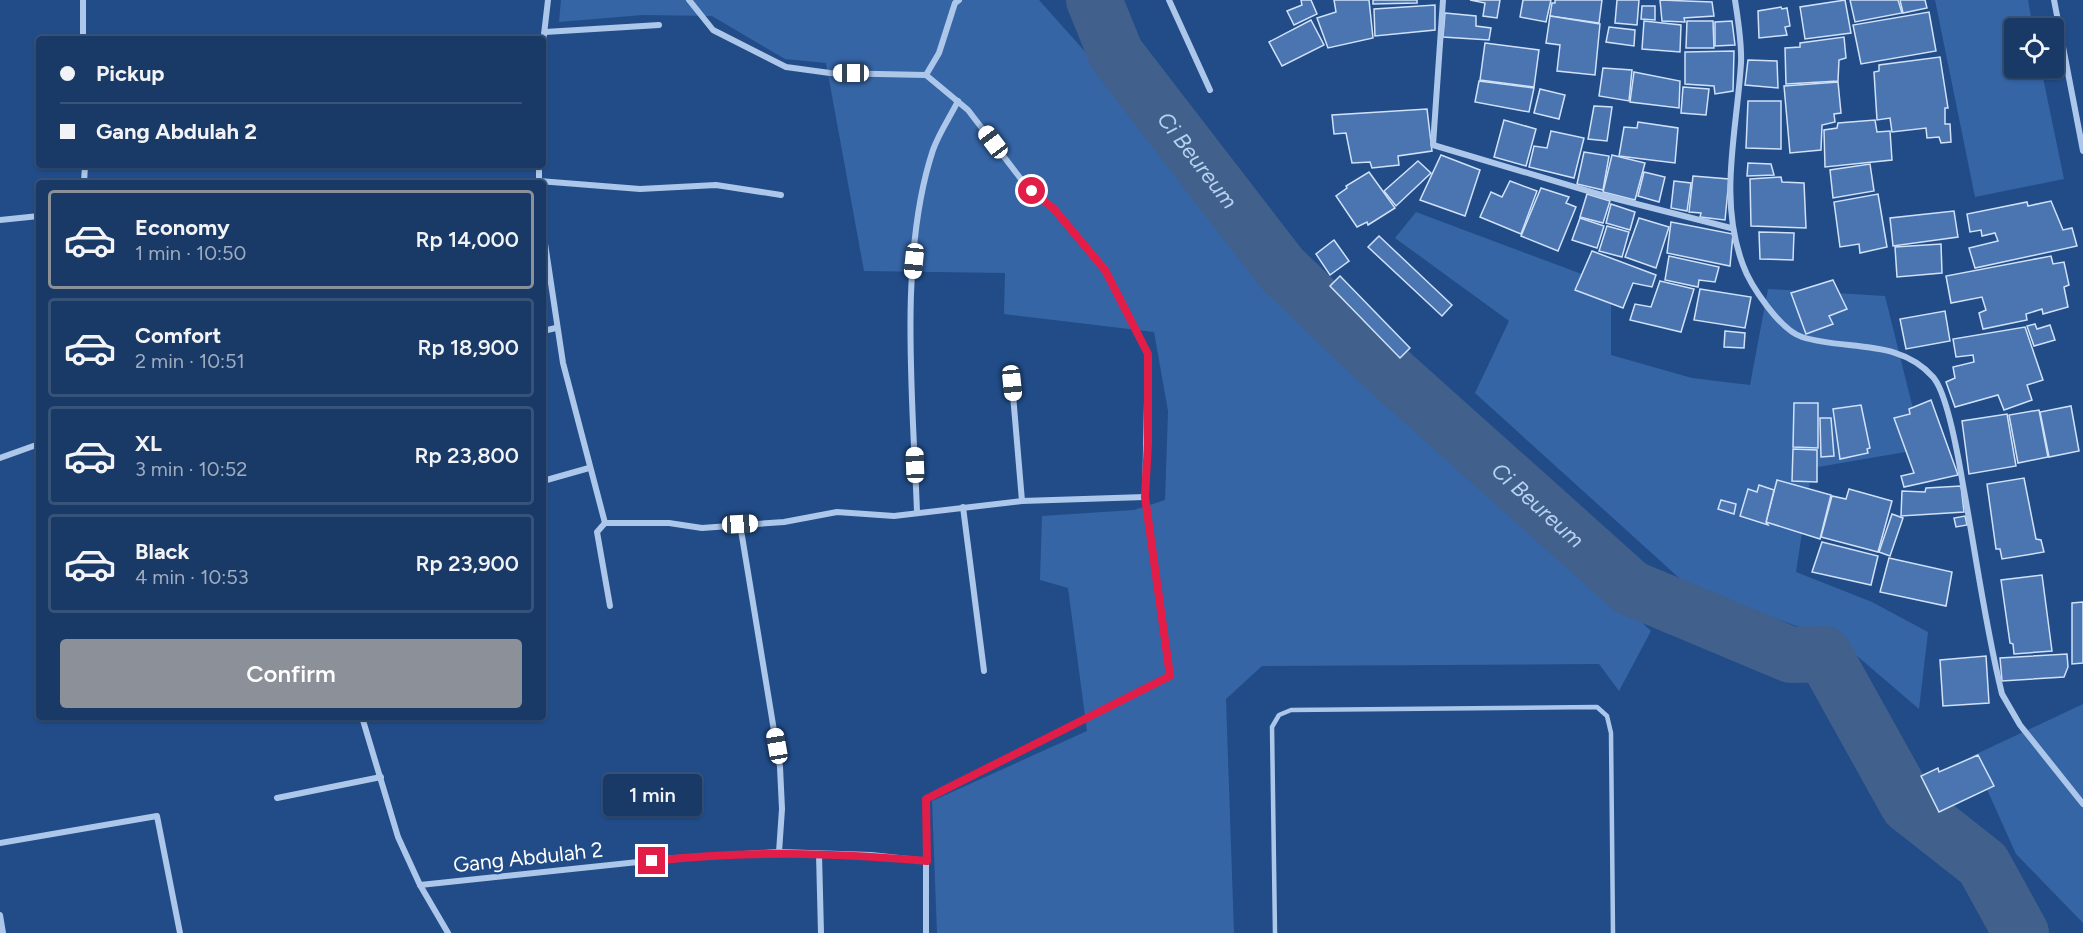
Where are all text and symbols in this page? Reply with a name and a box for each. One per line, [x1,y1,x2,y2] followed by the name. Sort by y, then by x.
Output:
[2004,18,2064,78] map controls
[2004,18,2064,78] button: locate
[96,60,165,87] text: Pickup
[833,64,869,82] car
[1152,106,1244,214] water label: Ci Beureum
[96,118,257,145] text: Gang Abdulah 2
[975,122,1011,162] car
[1018,177,1045,204] route start
[63,213,117,267] icon: car
[135,214,230,241] text: Economy
[416,226,519,253] text: Rp 14,000
[135,241,246,265] text: 1 min · 10:50
[903,242,925,280] car
[63,321,117,375] icon: car
[135,322,221,349] text: Comfort
[417,334,519,361] text: Rp 18,900
[135,349,245,373] text: 2 min · 10:51
[1001,364,1023,402] car
[63,429,117,483] icon: car
[135,430,162,457] text: XL
[415,442,519,469] text: Rp 23,800
[905,447,925,483] car
[1486,456,1590,553] water label: Ci Beureum
[135,457,247,481] text: 3 min · 10:52
[722,514,758,534] car
[63,537,117,591] icon: car
[135,538,189,565] text: Black
[415,550,519,577] text: Rp 23,900
[135,565,249,589] text: 4 min · 10:53
[60,639,522,708] button: Confirm
[765,727,789,765] car
[602,774,702,816] callout: 1 min
[629,783,676,807] text: 1 min
[452,837,604,877] street label: Gang Abdulah 2
[638,847,665,874] route end

